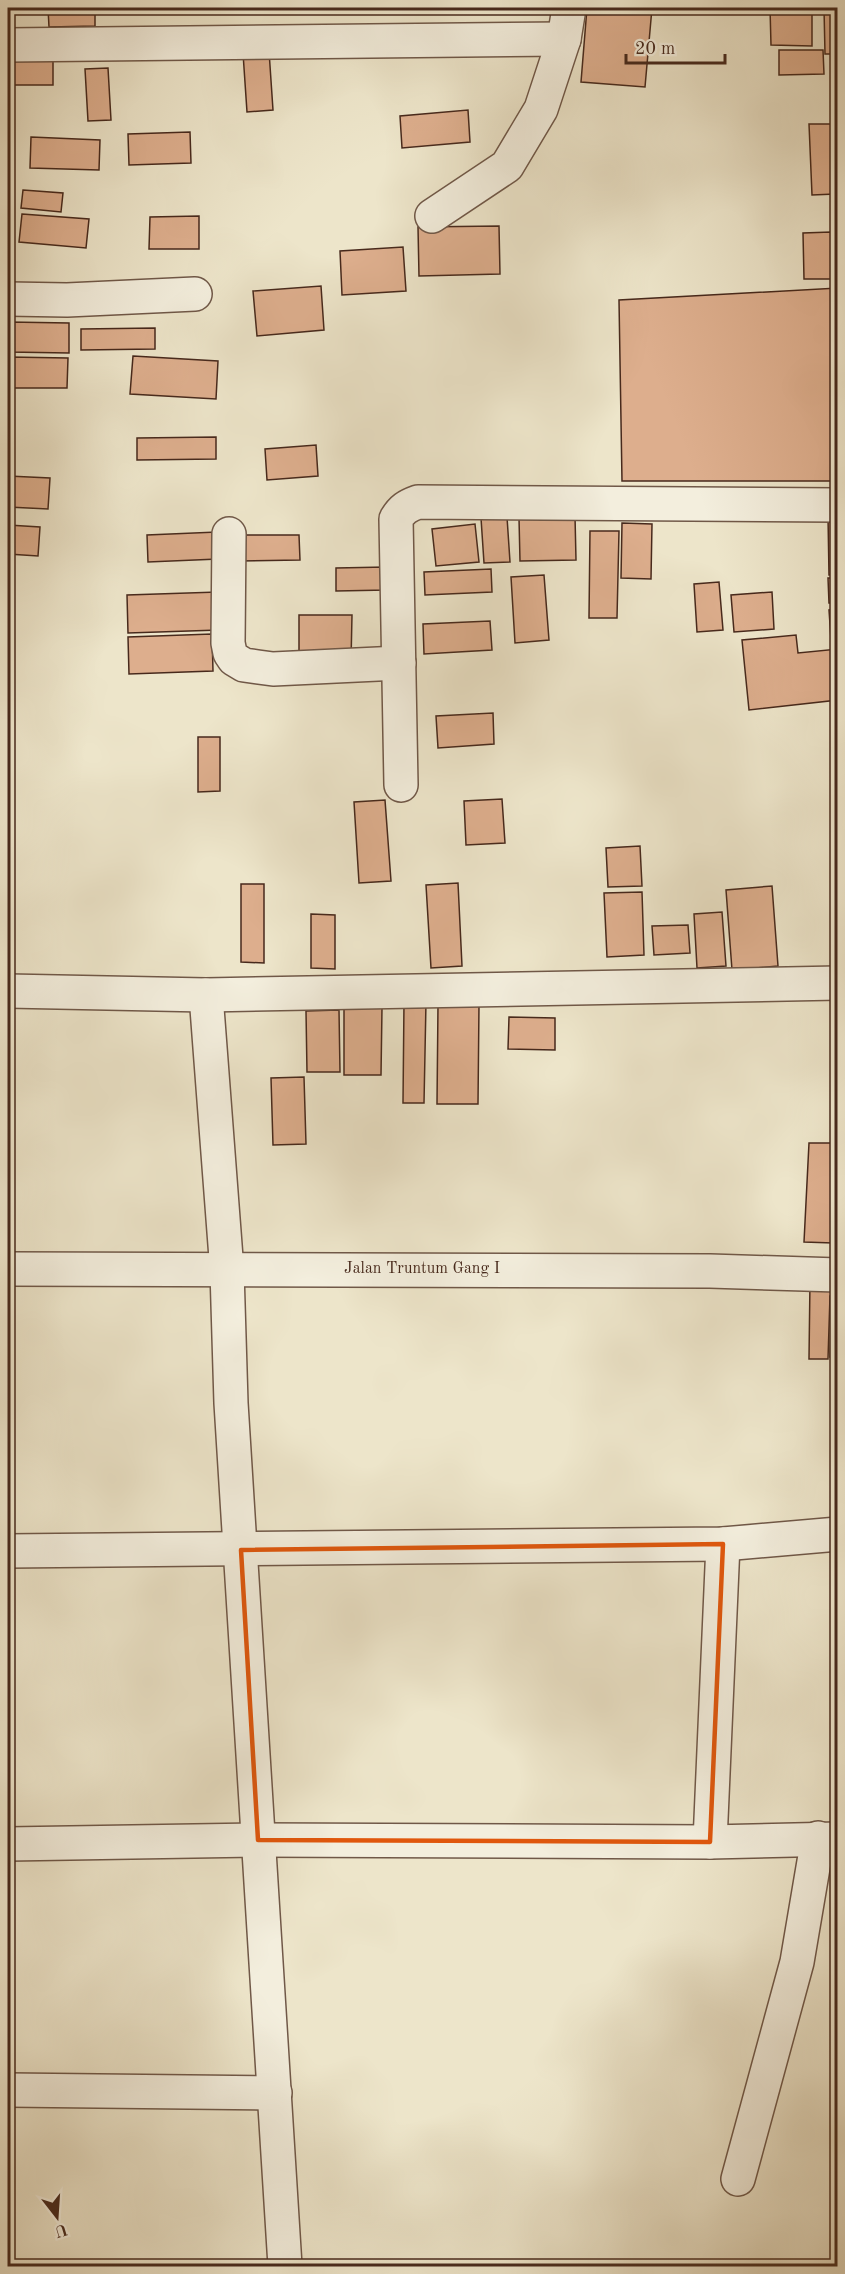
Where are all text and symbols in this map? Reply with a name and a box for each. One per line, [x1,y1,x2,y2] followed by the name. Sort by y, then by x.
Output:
[626,27,725,65] scale bar
[635,40,675,58] text: 20 m
[344,1261,500,1277] street label: Jalan Truntum Gang I
[27,2187,87,2247] north arrow
[52,2220,69,2239] text: U

